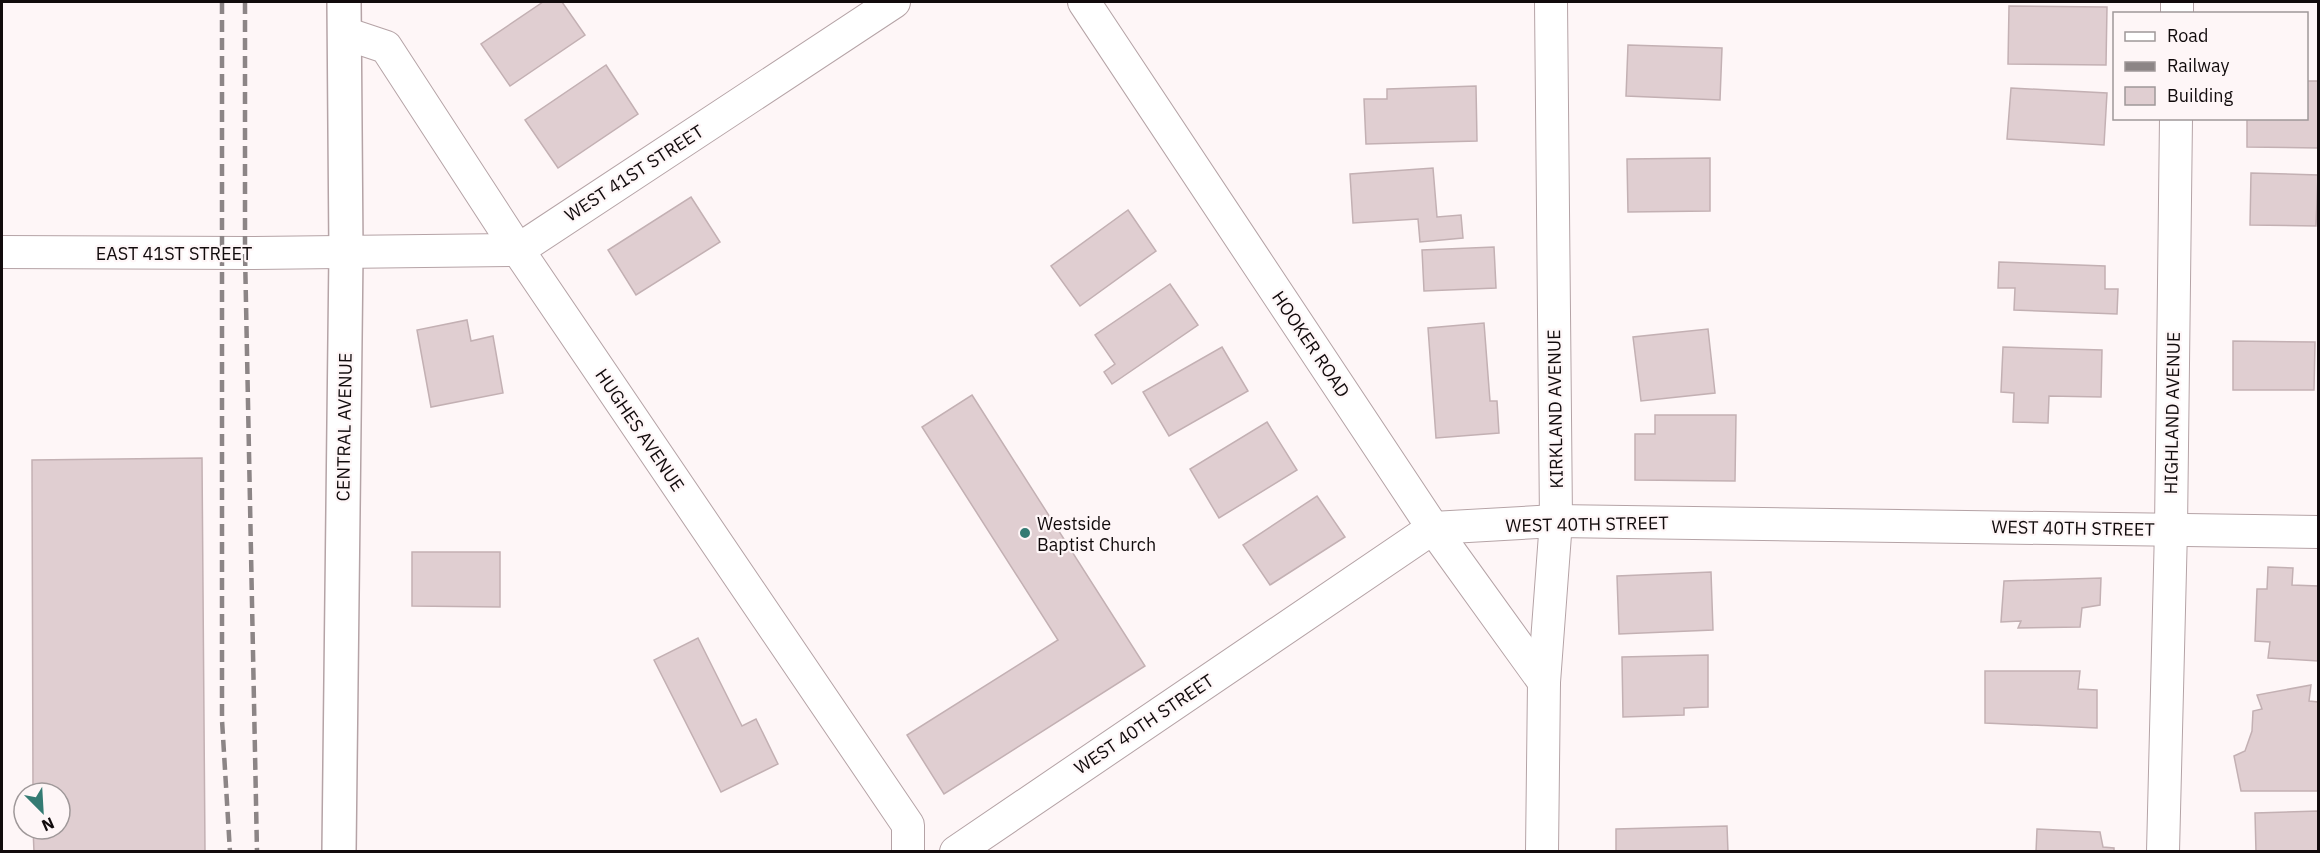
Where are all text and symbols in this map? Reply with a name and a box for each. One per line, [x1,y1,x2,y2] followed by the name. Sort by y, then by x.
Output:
[2113,12,2308,120] legend
[2167,24,2208,47] text: Road
[2167,54,2229,77] text: Railway
[2167,84,2234,107] text: Building
[560,120,708,226] street label: WEST 41ST STREET
[96,242,252,265] street label: EAST 41ST STREET
[1267,286,1355,402] street label: HOOKER ROAD
[1542,329,1568,489] street label: KIRKLAND AVENUE
[2159,331,2185,495] street label: HIGHLAND AVENUE
[331,352,357,502] street label: CENTRAL AVENUE
[590,364,690,496] street label: HUGHES AVENUE
[1505,511,1669,537] street label: WEST 40TH STREET
[1037,512,1156,556] place label: Westside Baptist Church
[1991,515,2155,541] street label: WEST 40TH STREET
[1018,526,1032,540] marker: Westside Baptist Church
[1070,669,1218,779] street label: WEST 40TH STREET
[12,781,72,841] north arrow
[39,813,57,836] text: N

